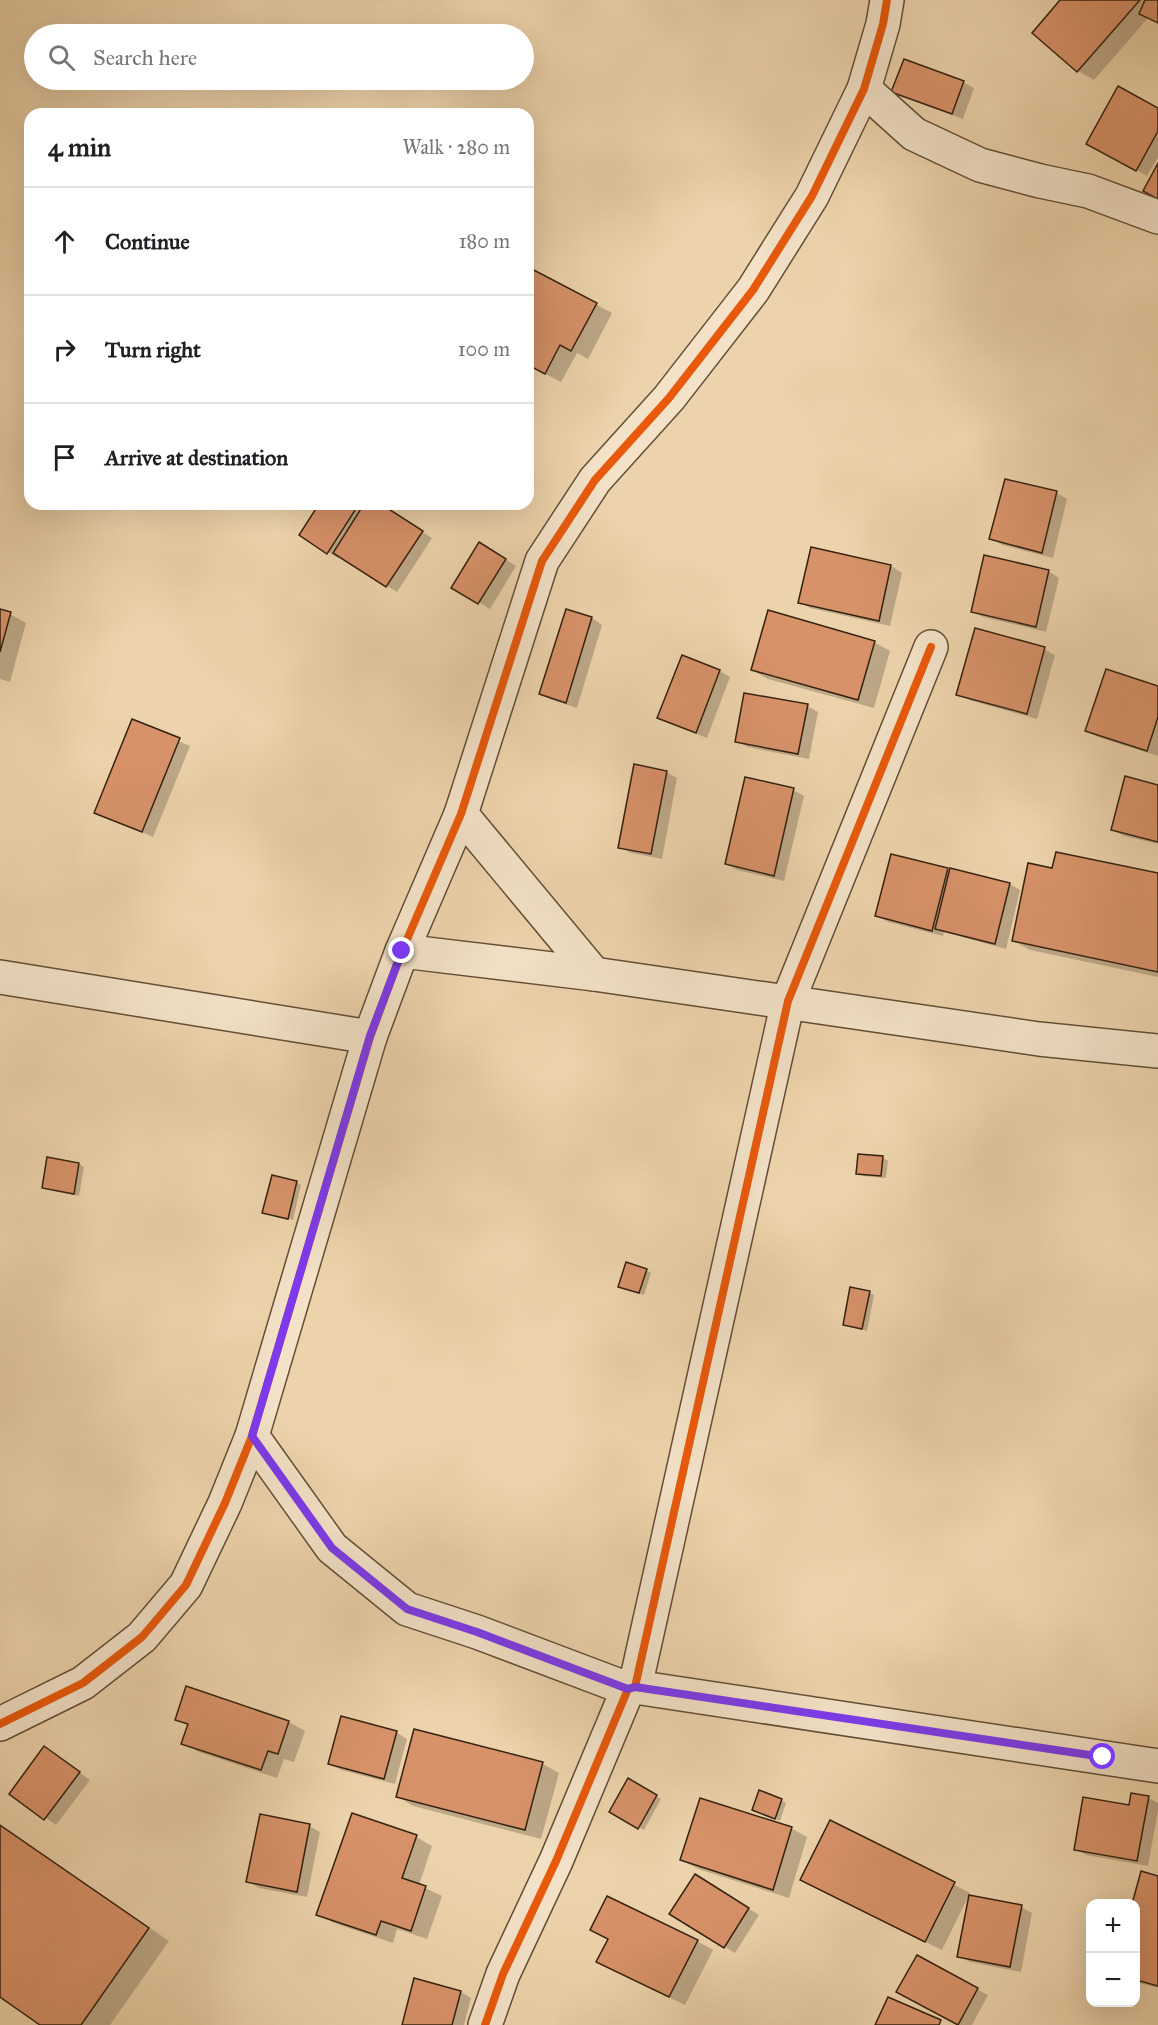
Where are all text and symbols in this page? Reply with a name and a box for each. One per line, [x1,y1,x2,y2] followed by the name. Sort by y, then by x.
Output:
[24,24,534,90] search box
[45,41,78,74] icon: search
[93,44,197,71] text: Search here
[48,131,111,163] text: 4 min
[403,135,510,159] text: Walk · 280 m
[48,225,81,258] icon: ahead
[105,228,190,255] text: Continue
[459,229,510,253] text: 180 m
[48,333,81,366] icon: right
[105,336,201,363] text: Turn right
[458,337,510,361] text: 100 m
[48,441,81,474] icon: arrive
[105,444,288,471] text: Arrive at destination
[388,937,414,963] route end
[1089,1743,1115,1769] route start
[1086,1899,1140,2007] map controls
[1086,1899,1140,1953] button: +
[1086,1953,1140,2007] button: −

